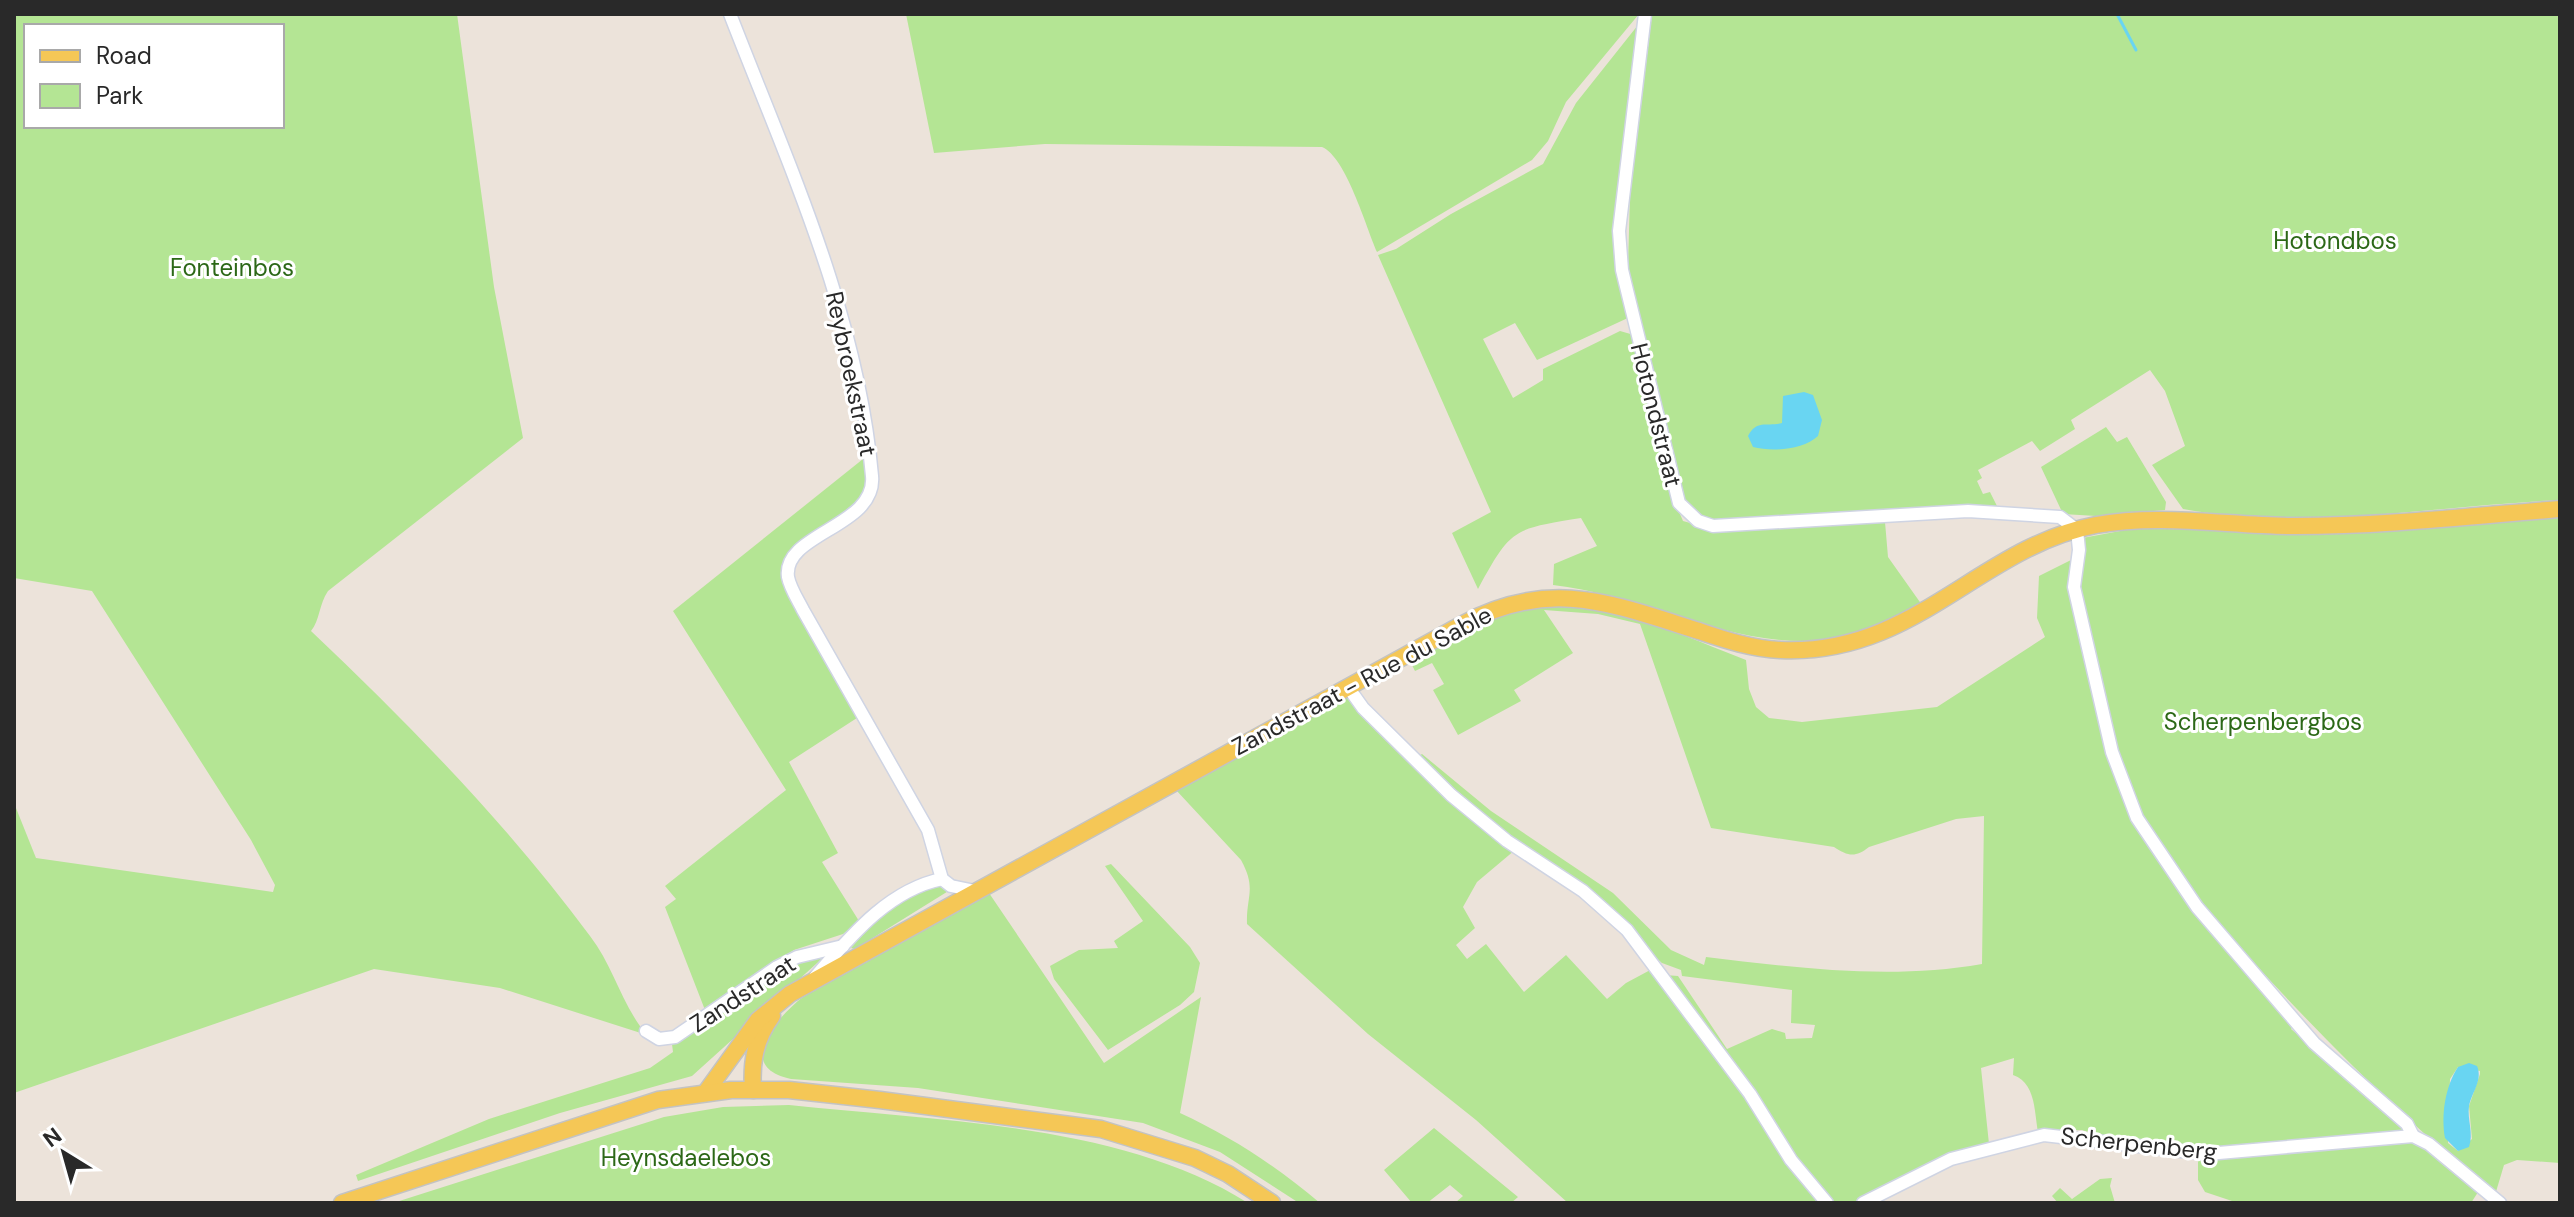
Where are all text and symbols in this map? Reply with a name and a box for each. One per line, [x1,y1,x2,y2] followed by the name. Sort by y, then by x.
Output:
[24,24,284,128] legend
[96,40,152,71] text: Road
[96,80,143,111] text: Park
[2273,225,2397,256] park label: Hotondbos
[170,252,294,283] park label: Fonteinbos
[819,289,884,459] street label: Reybroekstraat
[1624,340,1689,490] street label: Hotondstraat
[1227,599,1497,762] street label: Zandstraat - Rue du Sable
[2164,706,2362,737] park label: Scherpenbergbos
[684,948,801,1039] street label: Zandstraat
[24,1113,104,1193] north arrow
[2059,1120,2219,1167] street label: Scherpenberg
[37,1121,67,1154] text: N
[601,1142,771,1173] park label: Heynsdaelebos

